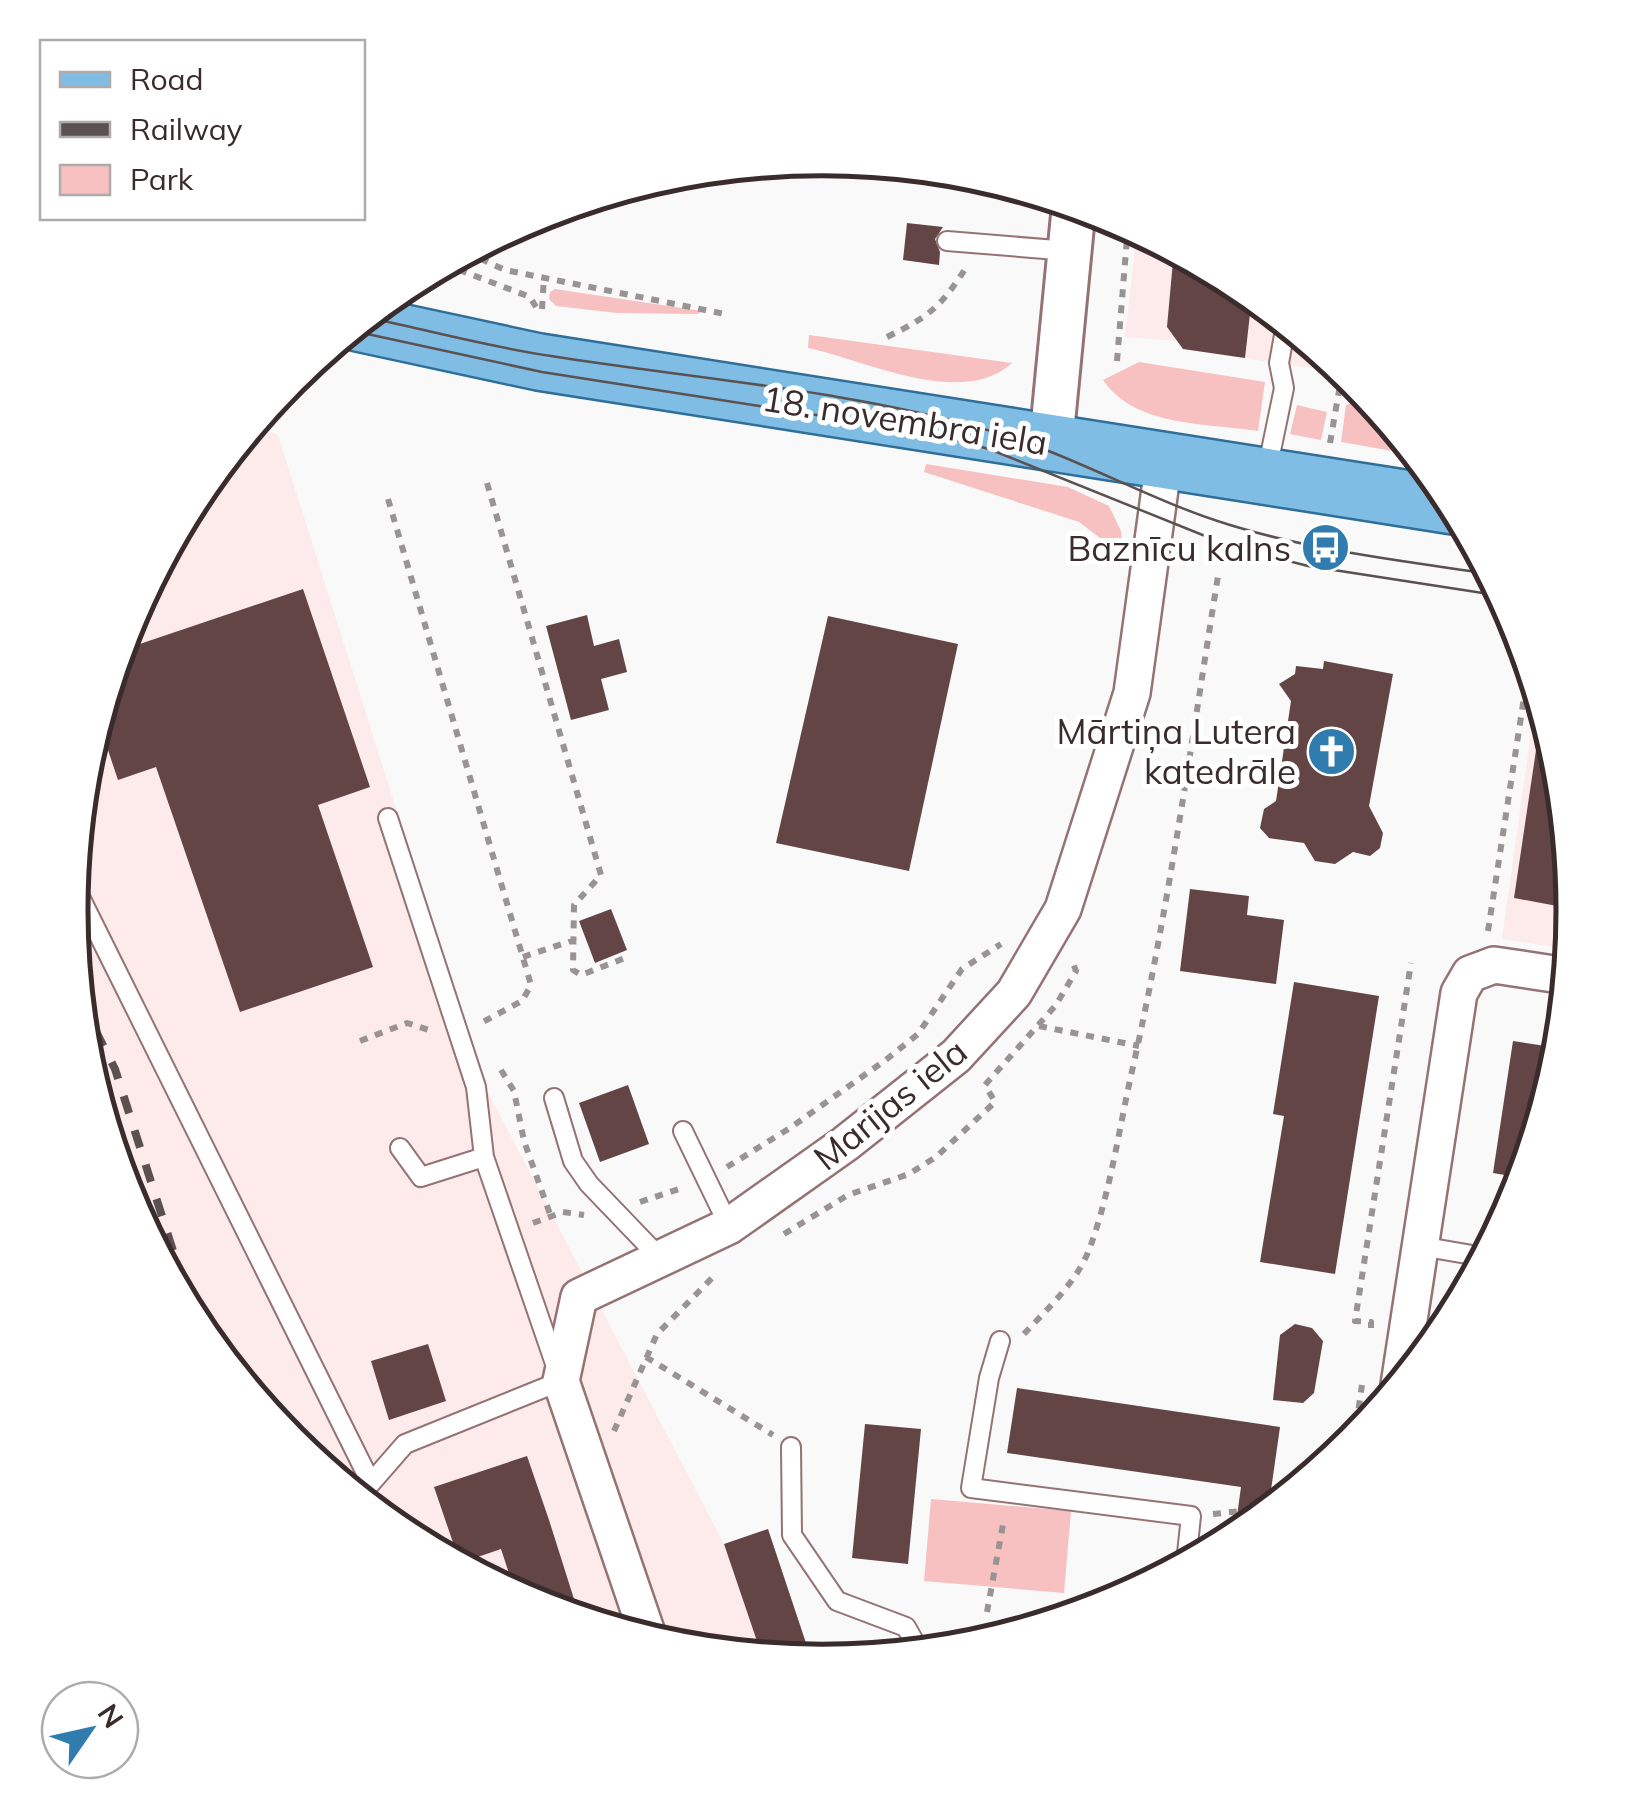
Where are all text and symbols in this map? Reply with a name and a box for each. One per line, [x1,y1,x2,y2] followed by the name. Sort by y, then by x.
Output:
[40,40,365,220] legend
[130,60,204,98] text: Road
[130,110,243,148] text: Railway
[130,160,194,198] text: Park
[759,376,1051,464] street label: 18. novembra iela
[1300,522,1352,574] bus stop icon: Baznīcu kalns
[1067,526,1291,570] place label: Baznīcu kalns
[1057,709,1296,793] place label: Mārtiņa Lutera katedrāle
[1305,725,1357,777] church icon: Mārtiņa Lutera katedrāle
[804,1029,976,1179] street label: Marijas iela
[40,1680,140,1780] north arrow
[91,1697,132,1734] text: N

